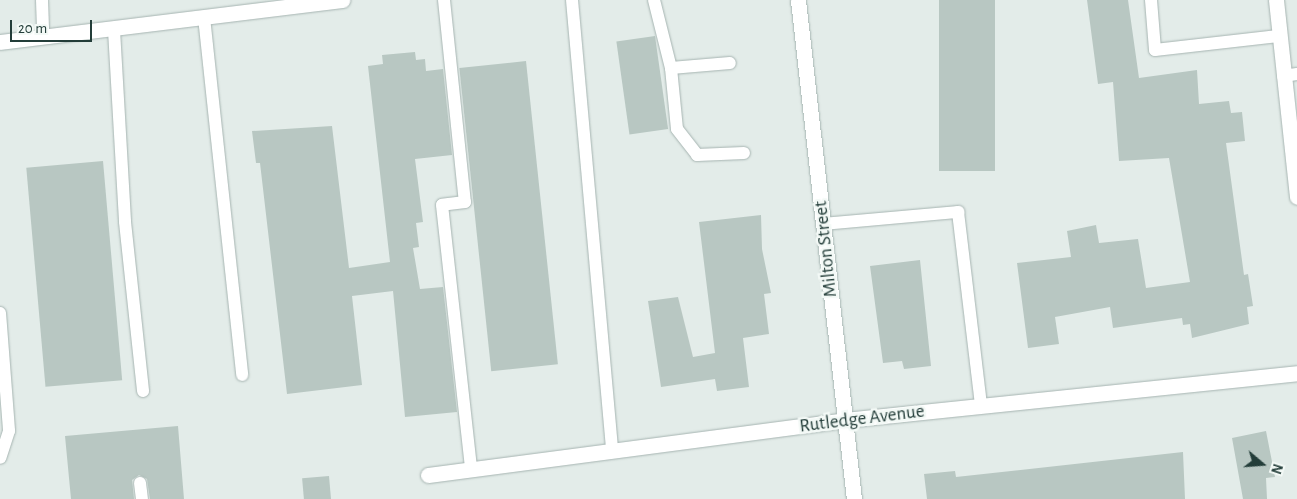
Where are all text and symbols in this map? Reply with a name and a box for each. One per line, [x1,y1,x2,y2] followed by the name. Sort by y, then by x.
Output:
[12,10,95,42] scale bar
[18,21,47,36] text: 20 m
[810,200,842,298] street label: Milton Street
[798,400,926,438] street label: Rutledge Avenue
[1237,439,1287,489] north arrow
[1268,462,1284,475] text: N

